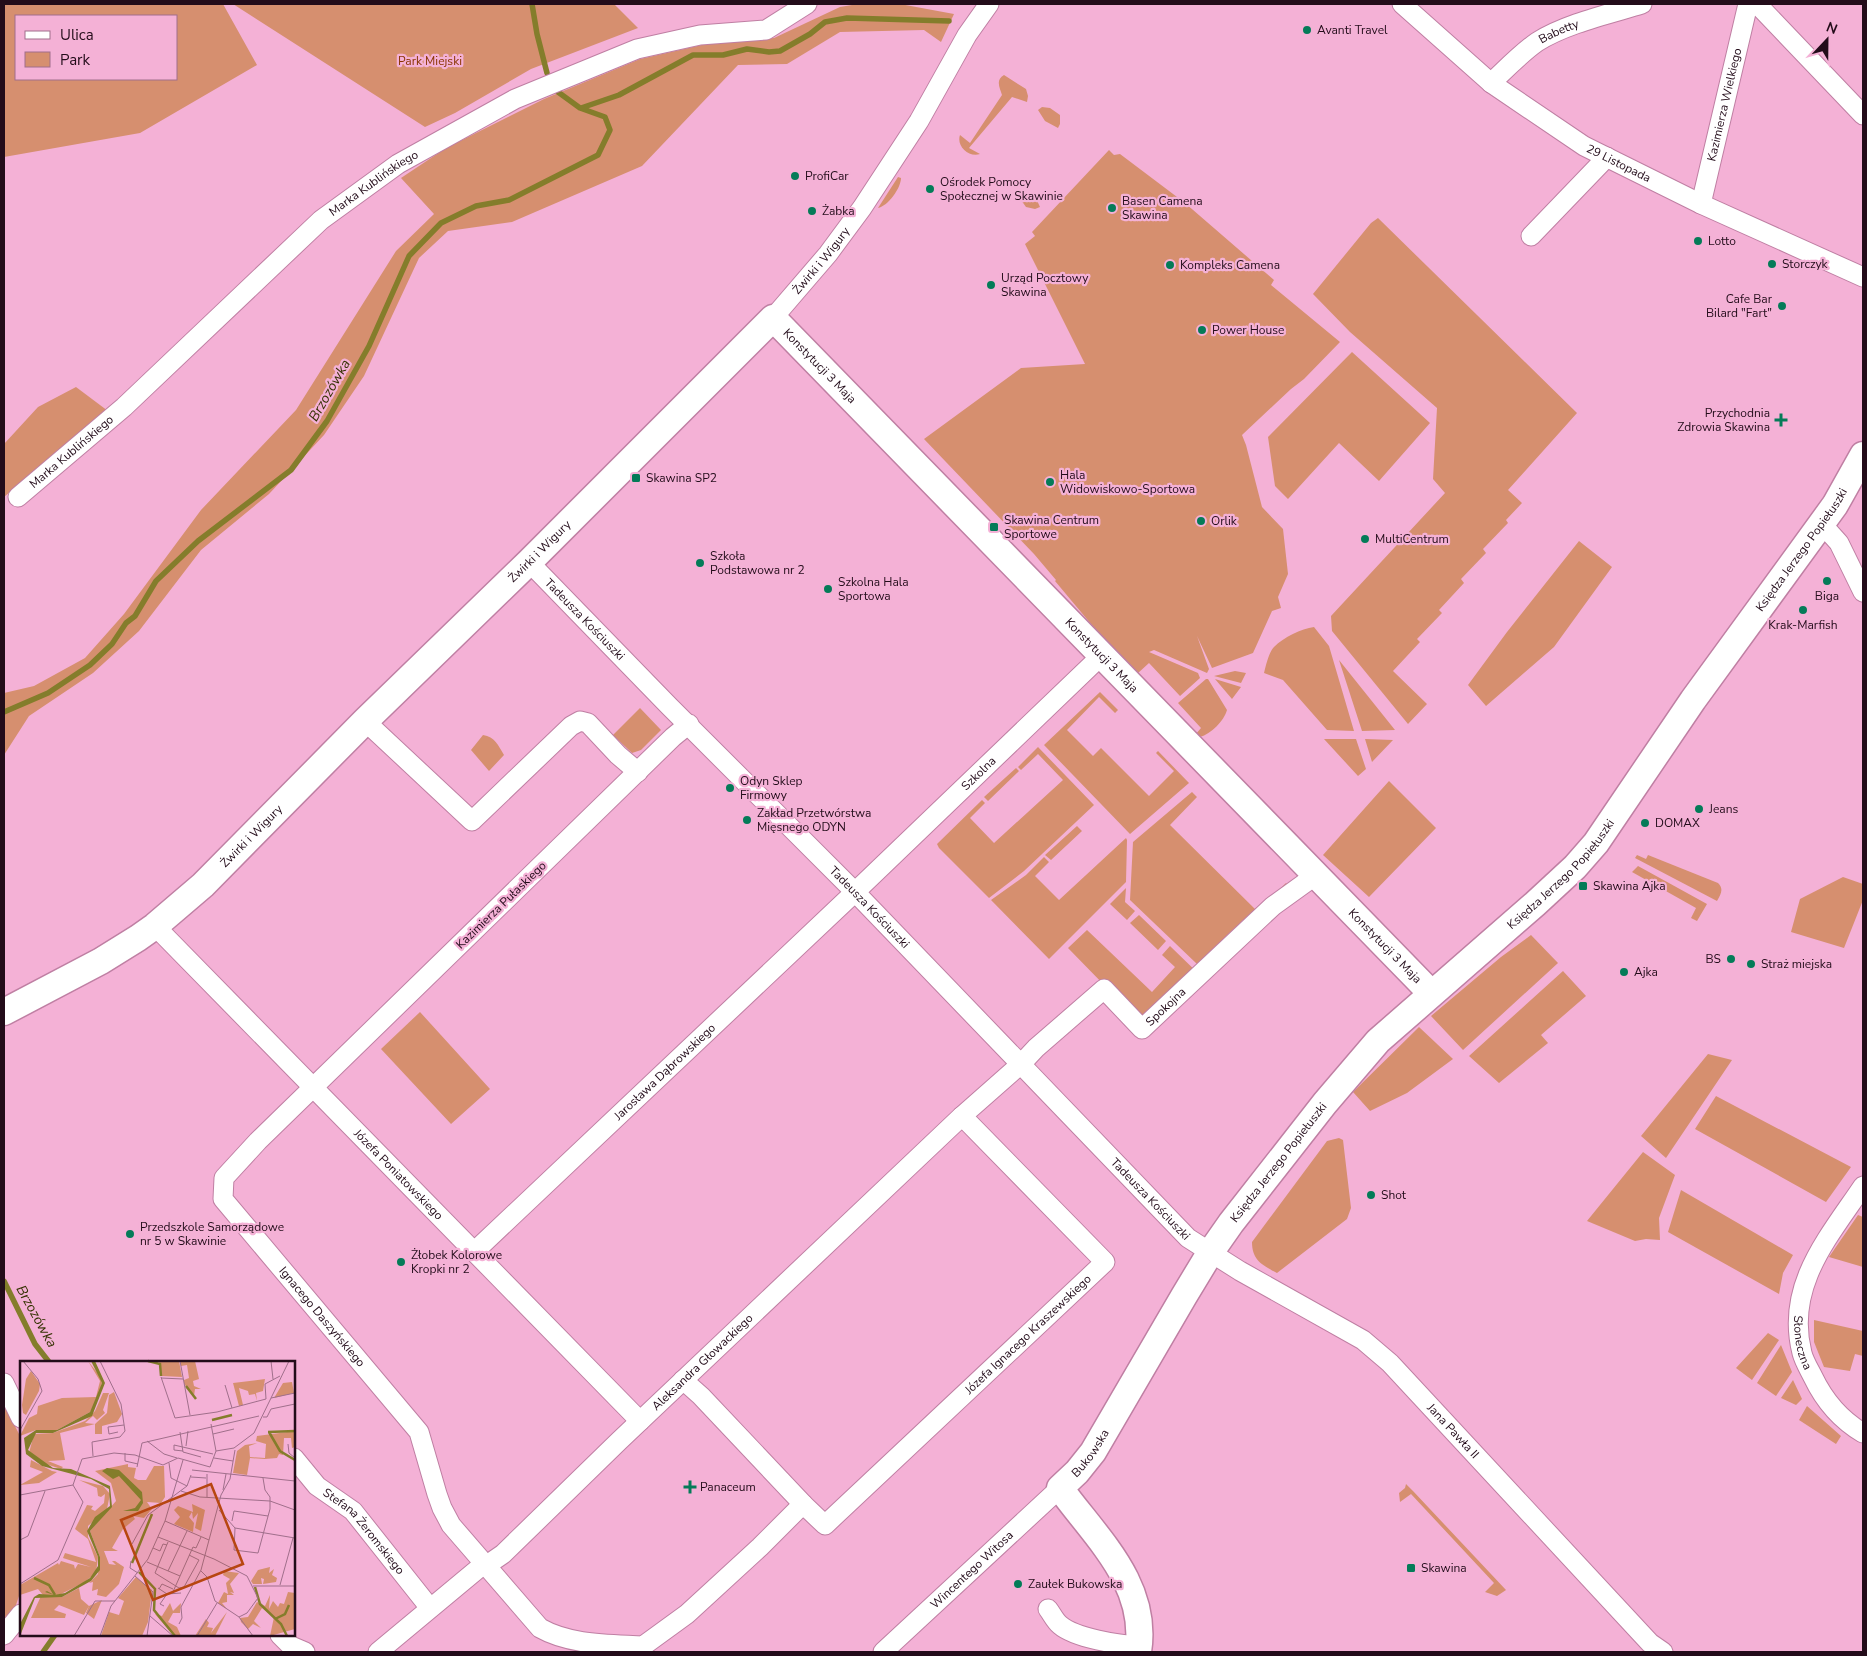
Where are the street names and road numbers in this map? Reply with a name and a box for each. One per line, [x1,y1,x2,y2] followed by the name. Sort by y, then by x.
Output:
[1536,15,1582,47] street label: Babetty
[1703,46,1745,163] street label: Kazimierza Wielkiego
[1584,140,1654,186] street label: 29 Listopada
[326,146,421,220] street label: Marka Kublińskiego
[789,223,854,298] street label: Żwirki i Wigury
[780,325,860,407] street label: Konstytucji 3 Maja
[26,411,117,492] street label: Marka Kublińskiego
[1752,485,1851,615] street label: Księdza Jerzego Popiełuszki
[505,516,575,586] street label: Żwirki i Wigury
[541,575,628,664] street label: Tadeusza Kościuszki
[1062,614,1142,696] street label: Konstytucji 3 Maja
[958,753,999,794] street label: Szkolna
[217,800,287,871] street label: Żwirki i Wigury
[1504,816,1618,933] street label: Księdza Jerzego Popiełuszki
[452,857,550,952] street label: Kazimierza Pułaskiego
[826,863,913,952] street label: Tadeusza Kościuszki
[1345,905,1425,987] street label: Konstytucji 3 Maja
[1142,984,1189,1030] street label: Spokojna
[610,1020,719,1124] street label: Jarosława Dąbrowskiego
[1226,1099,1330,1226] street label: Księdza Jerzego Popiełuszki
[350,1125,447,1224] street label: Józefa Poniatowskiego
[1107,1154,1194,1244] street label: Tadeusza Kościuszki
[275,1263,369,1370] street label: Ignacego Daszyńskiego
[960,1271,1095,1398] street label: Józefa Ignacego Kraszewskiego
[648,1310,757,1414] street label: Aleksandra Głowackiego
[1790,1315,1816,1372] street label: Słoneczna
[1423,1399,1483,1462] street label: Jana Pawła II
[1068,1426,1113,1481] street label: Bukowska
[320,1485,408,1578] street label: Stefana Żeromskiego
[927,1527,1017,1612] street label: Wincentego Witosa

